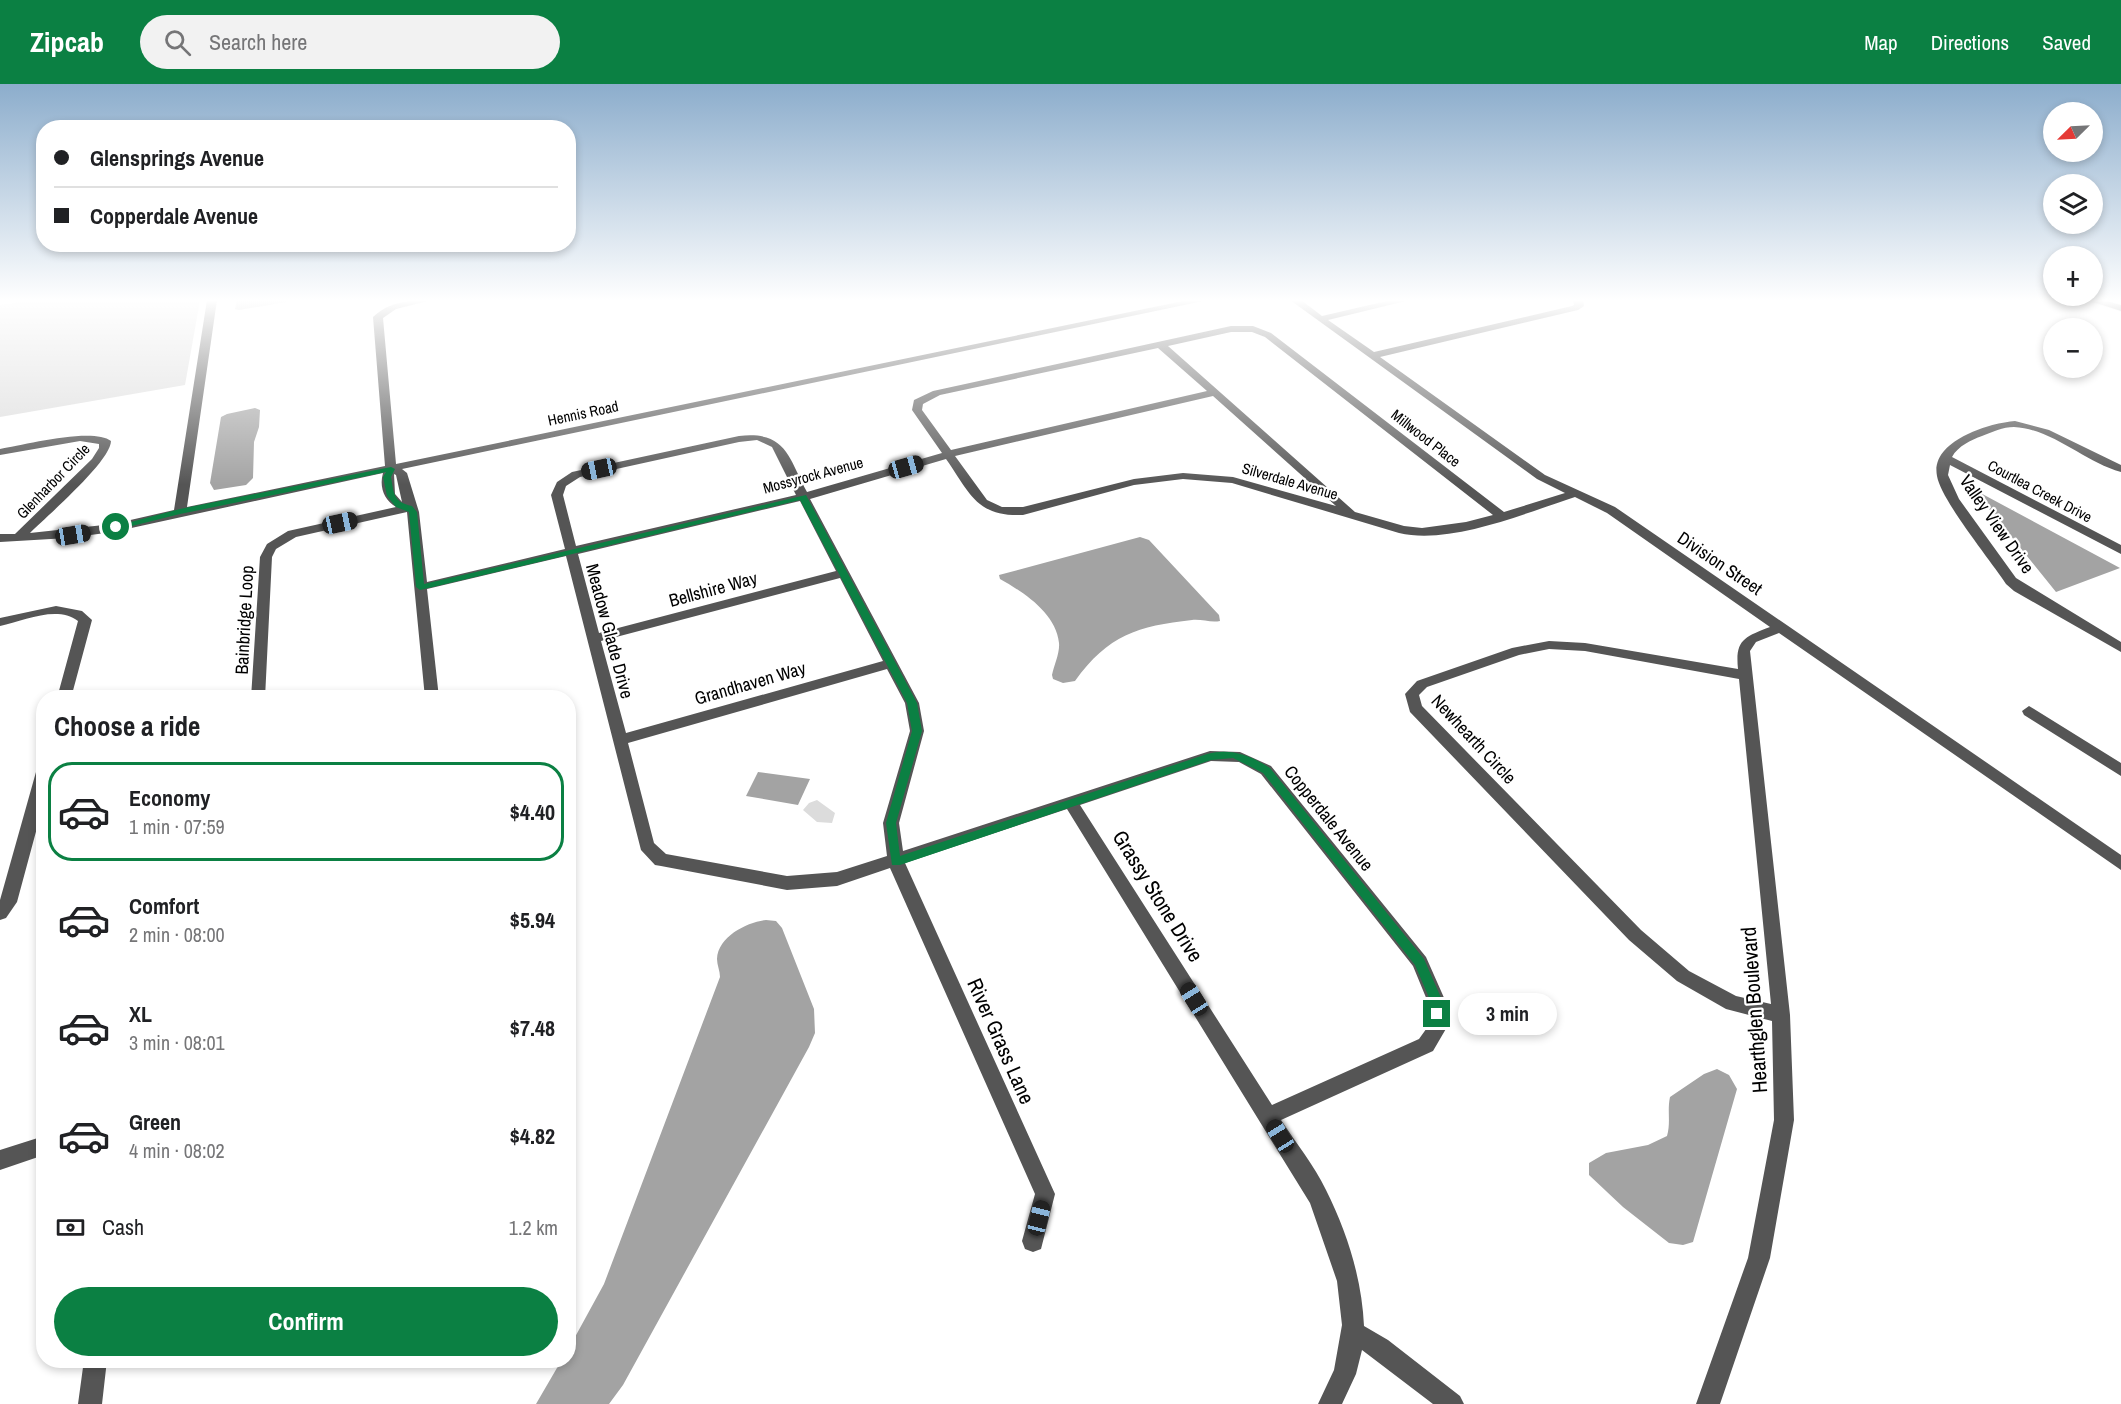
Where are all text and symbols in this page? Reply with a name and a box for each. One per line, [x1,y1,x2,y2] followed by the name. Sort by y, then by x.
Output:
[140,15,560,69] search box
[30,23,104,61] text: Zipcab
[161,26,194,59] icon: search
[209,27,307,57] text: Search here
[1864,28,1898,57] text: Map
[1931,28,2009,57] text: Directions
[2042,28,2091,57] text: Saved
[2043,102,2103,162] north arrow
[2043,102,2103,378] map controls
[90,143,264,173] text: Glensprings Avenue
[2043,174,2103,234] button: layers
[90,201,258,231] text: Copperdale Avenue
[2043,246,2103,306] button: +
[2043,318,2103,378] button: −
[546,395,620,431] street label: Hennis Road
[1387,404,1465,472] street label: Millwood Place
[12,439,94,523] street label: Glenharbor Circle
[761,451,866,498] street label: Mossyrock Avenue
[886,453,926,481] car
[1984,455,2096,527] street label: Courtlea Creek Drive
[580,456,618,482] car
[1240,457,1341,505] street label: Silverdale Avenue
[1954,470,2040,578] street label: Valley View Drive
[321,510,359,536] car
[102,513,129,540] route start
[54,523,92,547] car
[1673,525,1767,601] street label: Division Street
[580,561,640,701] street label: Meadow Glade Drive
[229,565,259,675] street label: Bainbridge Loop
[666,565,761,613] street label: Bellshire Way
[692,655,809,711] street label: Grandhaven Way
[1426,689,1522,789] street label: Newhearth Circle
[54,708,200,744] text: Choose a ride
[1279,760,1379,876] street label: Copperdale Avenue
[129,783,210,813] text: Economy
[57,785,111,839] icon: car
[510,797,555,827] text: $4.40
[129,813,225,840] text: 1 min · 07:59
[1106,825,1210,967] street label: Grassy Stone Drive
[129,891,199,921] text: Comfort
[57,893,111,947] icon: car
[510,905,555,935] text: $5.94
[129,921,225,948] text: 2 min · 08:00
[1734,926,1774,1094] street label: Hearthglen Boulevard
[960,973,1042,1109] street label: River Grass Lane
[1177,979,1211,1019] car
[1458,993,1557,1035] callout: 3 min
[129,999,152,1029] text: XL
[1423,1000,1450,1027] route end
[1486,1000,1529,1027] text: 3 min
[57,1001,111,1055] icon: car
[510,1013,555,1043] text: $7.48
[129,1029,225,1056] text: 3 min · 08:01
[129,1107,181,1137] text: Green
[57,1109,111,1163] icon: car
[1263,1116,1297,1156] car
[510,1121,555,1151] text: $4.82
[129,1137,225,1164] text: 4 min · 08:02
[1026,1198,1052,1238] car
[54,1211,87,1244] icon: cash
[102,1212,144,1242] text: Cash
[509,1214,558,1241] text: 1.2 km
[54,1287,558,1356] button: Confirm

